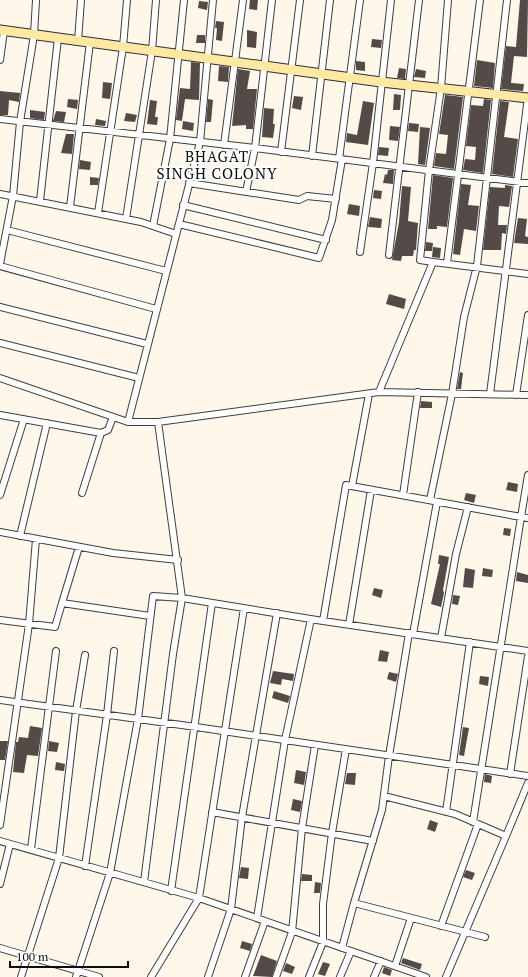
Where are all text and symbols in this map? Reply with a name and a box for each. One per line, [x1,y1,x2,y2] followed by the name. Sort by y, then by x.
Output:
[156,146,278,183] district label: BHAGAT SINGH COLONY
[10,943,128,969] scale bar
[16,949,49,964] text: 100 m

